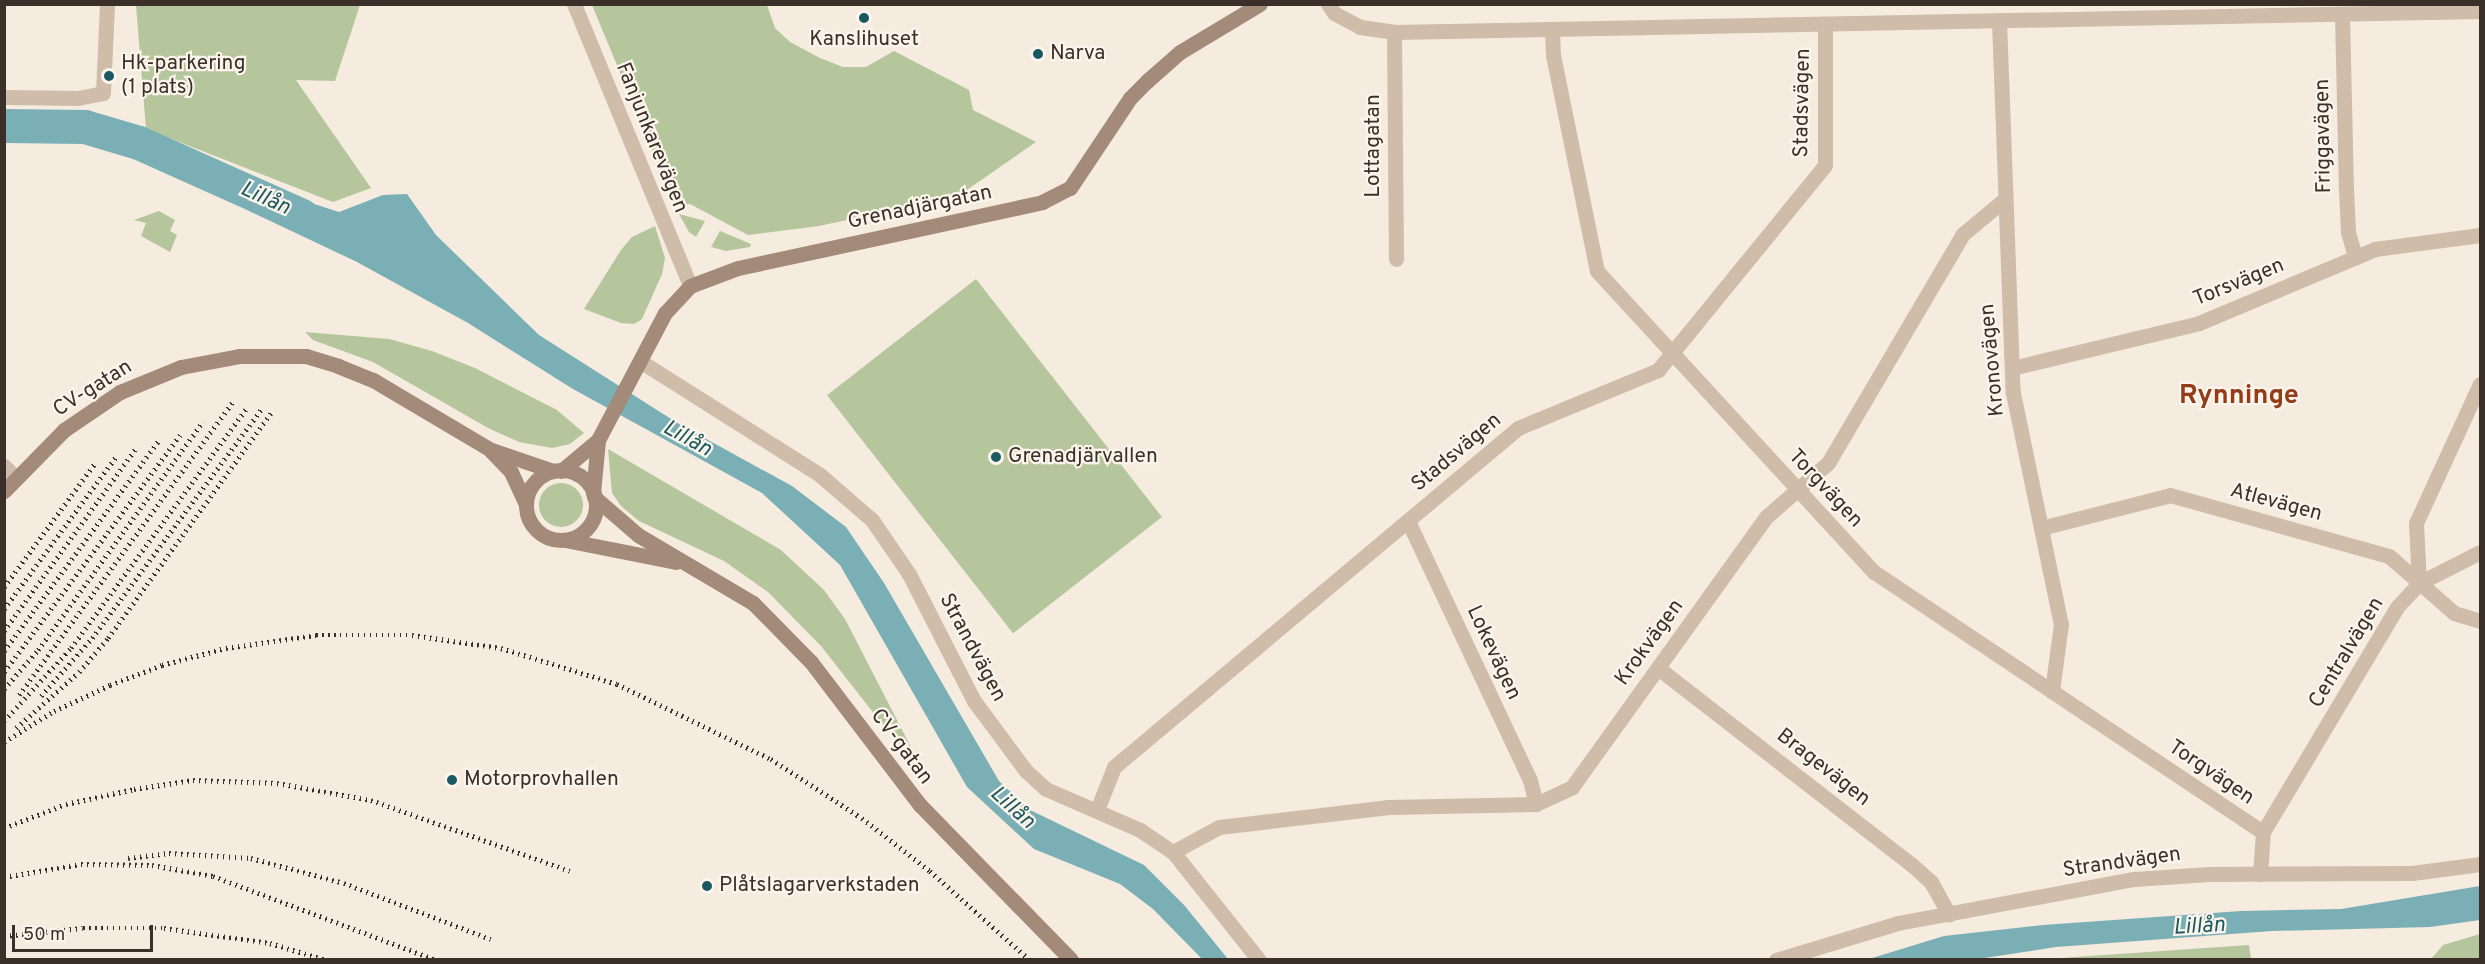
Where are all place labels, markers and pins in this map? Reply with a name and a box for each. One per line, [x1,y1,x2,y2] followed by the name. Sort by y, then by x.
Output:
[857,11,871,25] marker: Kanslihuset
[809,27,919,53] place label: Kanslihuset
[1050,41,1105,67] place label: Narva
[1031,47,1045,61] marker: Narva
[121,51,246,101] place label: Hk-parkering (1 plats)
[102,69,116,83] marker: Hk-parkering (1 plats)
[1008,444,1158,470] place label: Grenadjärvallen
[989,450,1003,464] marker: Grenadjärvallen
[464,767,619,793] place label: Motorprovhallen
[445,773,459,787] marker: Motorprovhallen
[719,873,920,899] place label: Plåtslagarverkstaden
[700,879,714,893] marker: Plåtslagarverkstaden

